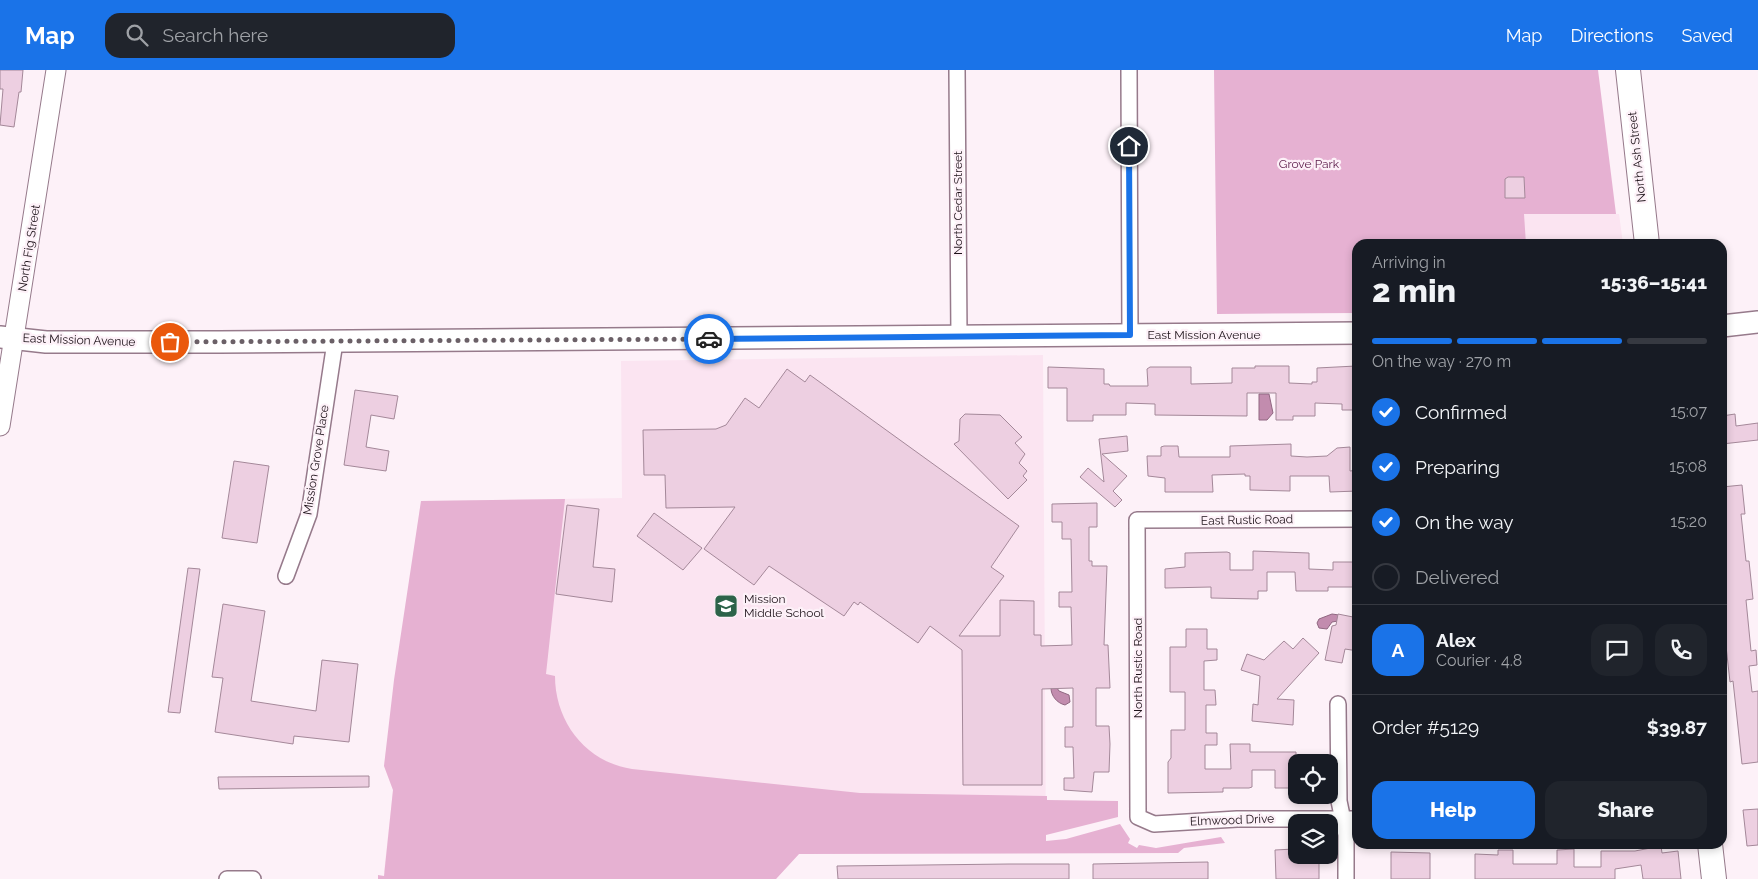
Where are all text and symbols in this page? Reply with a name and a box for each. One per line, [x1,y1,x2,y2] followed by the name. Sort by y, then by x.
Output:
[105,13,455,58] search box
[25,21,75,50] text: Map
[123,21,151,49] icon: search
[163,24,268,46] text: Search here
[1506,25,1542,46] text: Map
[1570,25,1654,46] text: Directions
[1682,25,1733,46] text: Saved
[1625,111,1649,203] street label: North Ash Street
[1108,125,1150,167] pin
[1115,132,1143,160] icon: home
[951,151,965,255] street label: North Cedar Street
[1279,157,1340,171] park label: Grove Park
[15,203,43,293] street label: North Fig Street
[1372,253,1446,272] text: Arriving in
[1601,271,1707,293] text: 15:36–15:41
[1372,272,1456,309] text: 2 min
[684,314,734,364] courier
[149,321,191,363] pin
[695,325,723,353] icon: car
[156,328,184,356] icon: bag
[1148,328,1260,342] street label: East Mission Avenue
[22,331,136,349] street label: East Mission Avenue
[1372,352,1511,371] text: On the way · 270 m
[1372,398,1400,426] icon: check
[1415,401,1507,423] text: Confirmed
[1670,402,1707,421] text: 15:07
[300,404,332,516] street label: Mission Grove Place
[1372,453,1400,481] icon: check
[1415,456,1500,478] text: Preparing
[1669,457,1707,476] text: 15:08
[1372,508,1400,536] icon: check
[1415,511,1514,533] text: On the way
[1201,512,1293,528] street label: East Rustic Road
[1670,512,1707,531] text: 15:20
[1415,566,1499,588] text: Delivered
[744,592,825,620] place label: Mission Middle School
[713,593,739,619] school or university icon: Mission Middle School
[1131,618,1145,718] street label: North Rustic Road
[1591,624,1643,676] button: chat
[1655,624,1707,676] button: phone
[1436,629,1476,651] text: Alex
[1392,639,1404,661] text: A
[1436,651,1522,670] text: Courier · 4.8
[1372,716,1479,738] text: Order #5129
[1647,716,1707,738] text: $39.87
[1288,754,1338,864] map controls
[1288,754,1338,804] button: locate
[1372,781,1535,839] button: Help
[1545,781,1707,839] button: Share
[1190,812,1274,828] street label: Elmwood Drive
[1288,814,1338,864] button: layers

